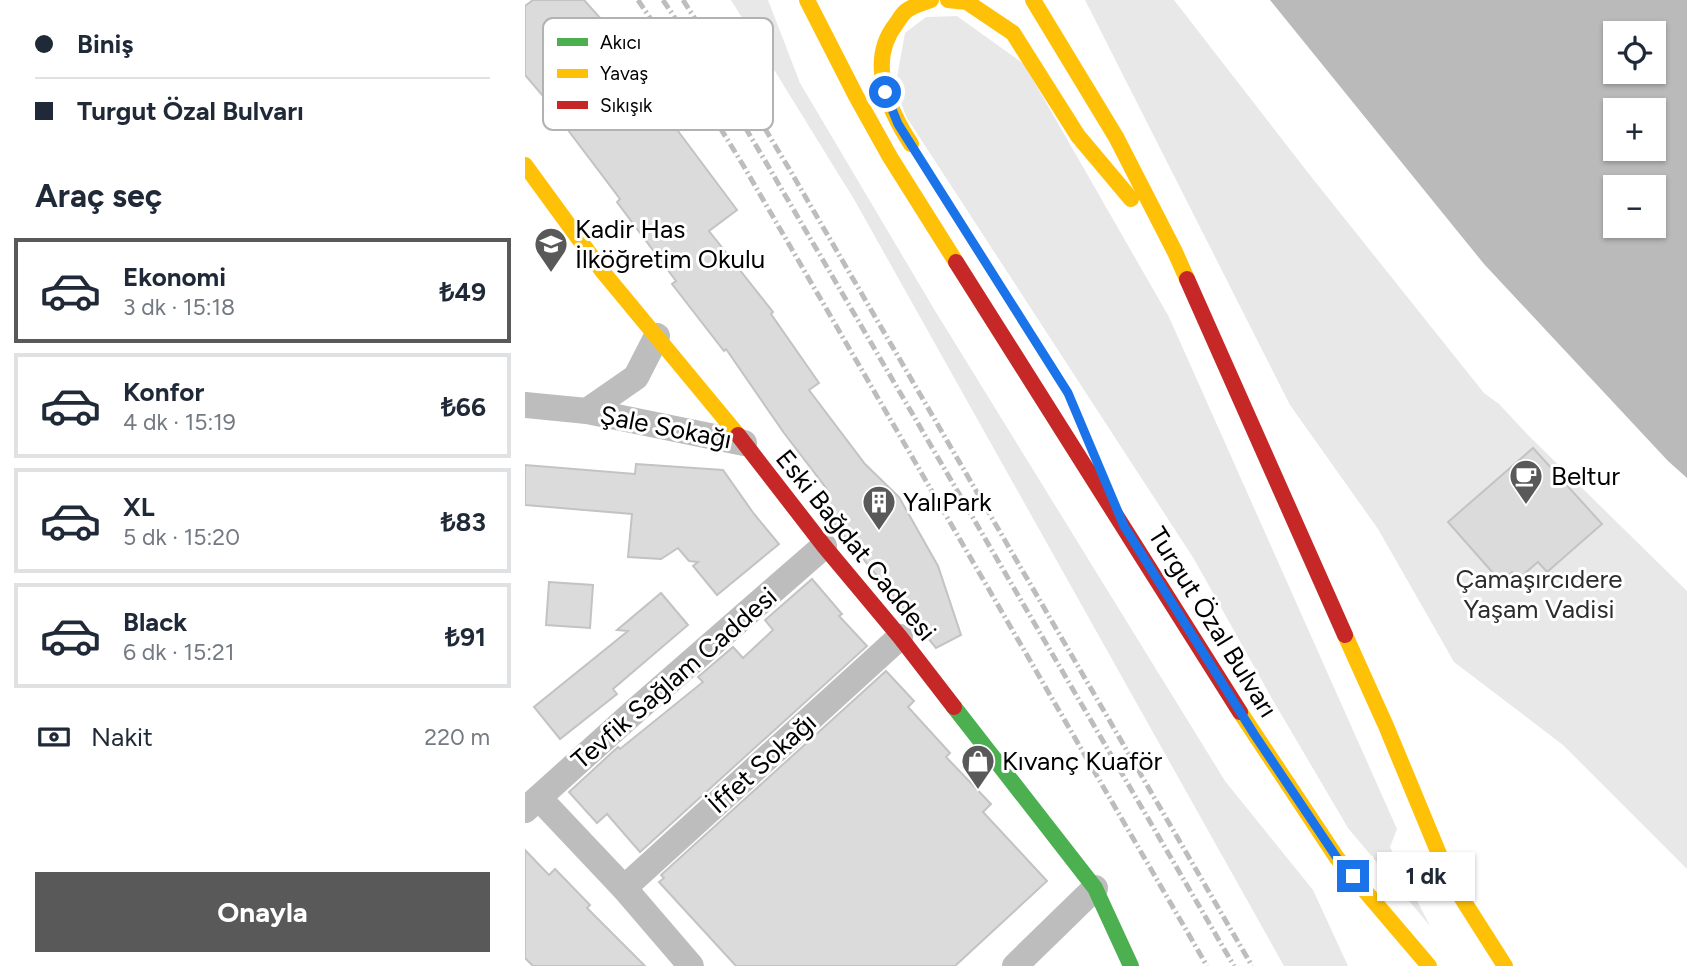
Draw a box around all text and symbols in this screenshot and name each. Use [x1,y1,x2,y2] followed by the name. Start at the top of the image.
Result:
[543,18,773,130] legend
[1603,21,1666,238] map controls
[1603,21,1666,84] button: locate
[77,28,134,60] text: Biniş
[600,31,641,54] text: Akıcı
[600,62,648,85] text: Yavaş
[869,76,901,108] route start
[600,94,653,117] text: Sıkışık
[77,95,304,127] text: Turgut Özal Bulvarı
[1603,98,1666,161] button: +
[1603,175,1666,238] button: −
[35,177,162,215] text: Araç seç
[575,213,765,275] place label: Kadir Has İlköğretim Okulu
[532,225,570,274] school or university icon: Kadir Has İlköğretim Okulu
[39,259,102,322] icon: car
[123,261,226,293] text: Ekonomi
[440,276,486,308] text: ₺49
[123,293,235,321] text: 3 dk · 15:18
[39,374,102,437] icon: car
[123,376,204,408] text: Konfor
[441,391,486,423] text: ₺66
[597,399,735,455] street label: Şale Sokağı
[123,408,236,436] text: 4 dk · 15:19
[769,443,943,647] street label: Eski Bağdat Caddesi
[1507,457,1545,506] cafe icon: Beltur
[1551,460,1620,492] place label: Beltur
[860,483,898,532] building icon: YalıPark
[903,486,992,518] place label: YalıPark
[39,489,102,552] icon: car
[123,491,155,523] text: XL
[441,506,486,538] text: ₺83
[1142,521,1284,723] street label: Turgut Özal Bulvarı
[123,523,240,551] text: 5 dk · 15:20
[1456,563,1622,625] park label: Çamaşırcıdere Yaşam Vadisi
[565,580,783,776] street label: Tevfik Sağlam Caddesi
[39,604,102,667] icon: car
[123,606,187,638] text: Black
[445,621,486,653] text: ₺91
[123,638,234,666] text: 6 dk · 15:21
[701,706,823,820] street label: İffet Sokağı
[35,718,73,756] icon: cash
[91,721,153,753] text: Nakit
[424,723,490,751] text: 220 m
[959,742,997,791] shop icon: Kıvanç Kuaför
[1002,745,1163,777] place label: Kıvanç Kuaför
[1377,852,1475,900] callout: 1 dk
[1337,860,1369,892] route end
[1405,862,1447,890] text: 1 dk
[35,872,490,952] button: Onayla

